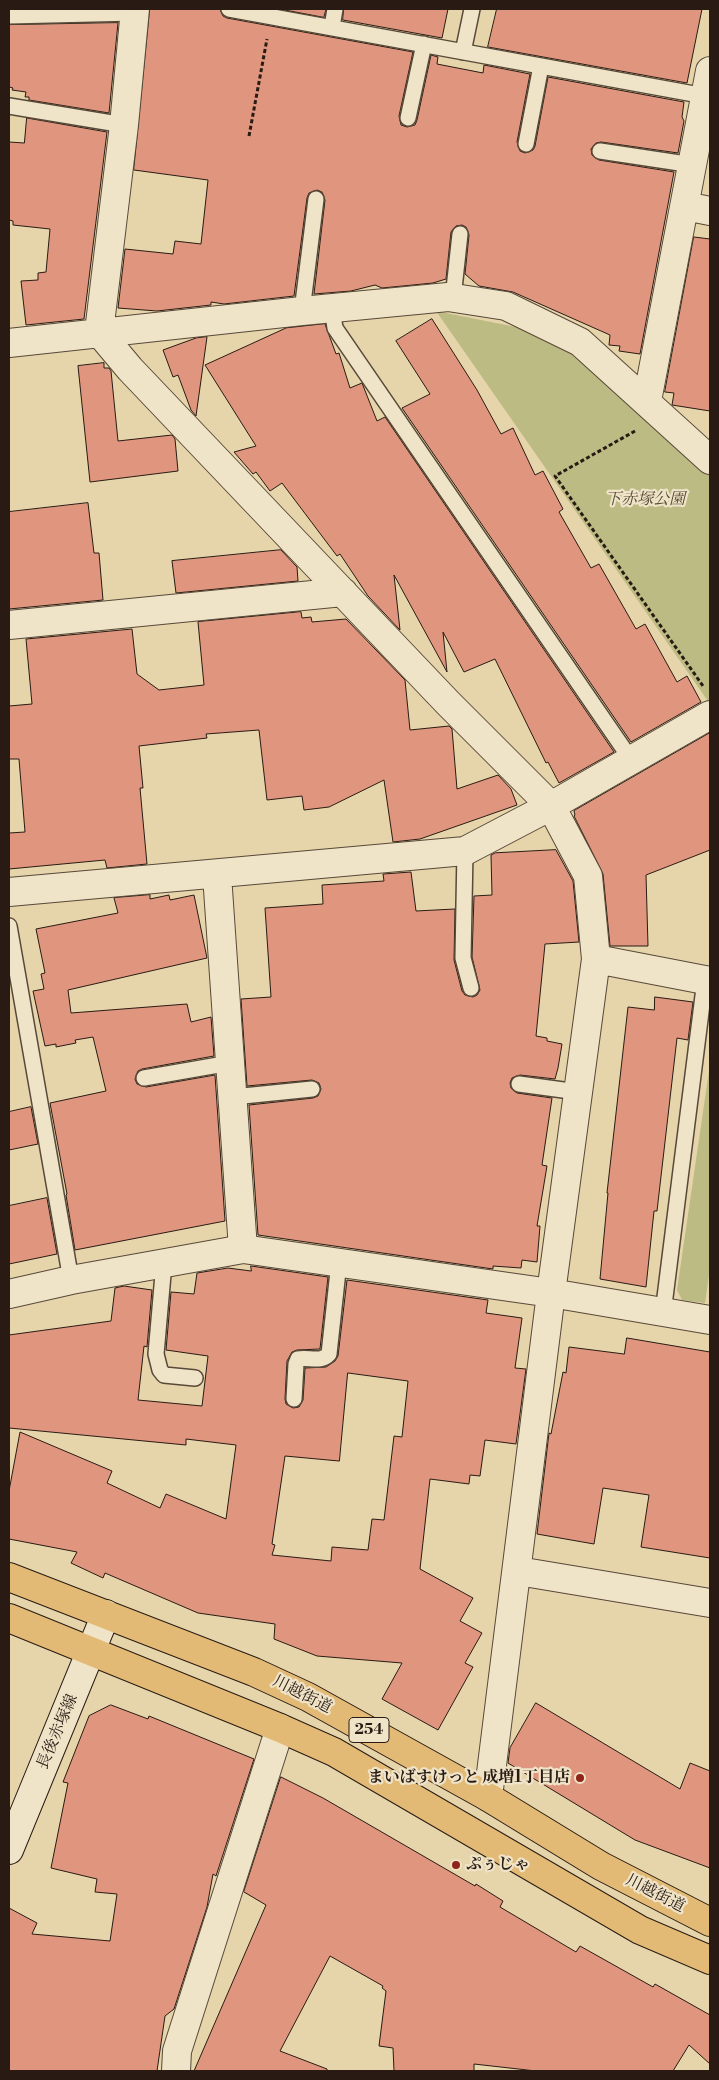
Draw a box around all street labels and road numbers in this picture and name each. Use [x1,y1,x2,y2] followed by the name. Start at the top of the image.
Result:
[269,1672,335,1718] street label: 川越街道
[34,1691,82,1773] street label: 長後赤塚線
[349,1718,389,1742] road number: 254
[622,1871,688,1917] street label: 川越街道

